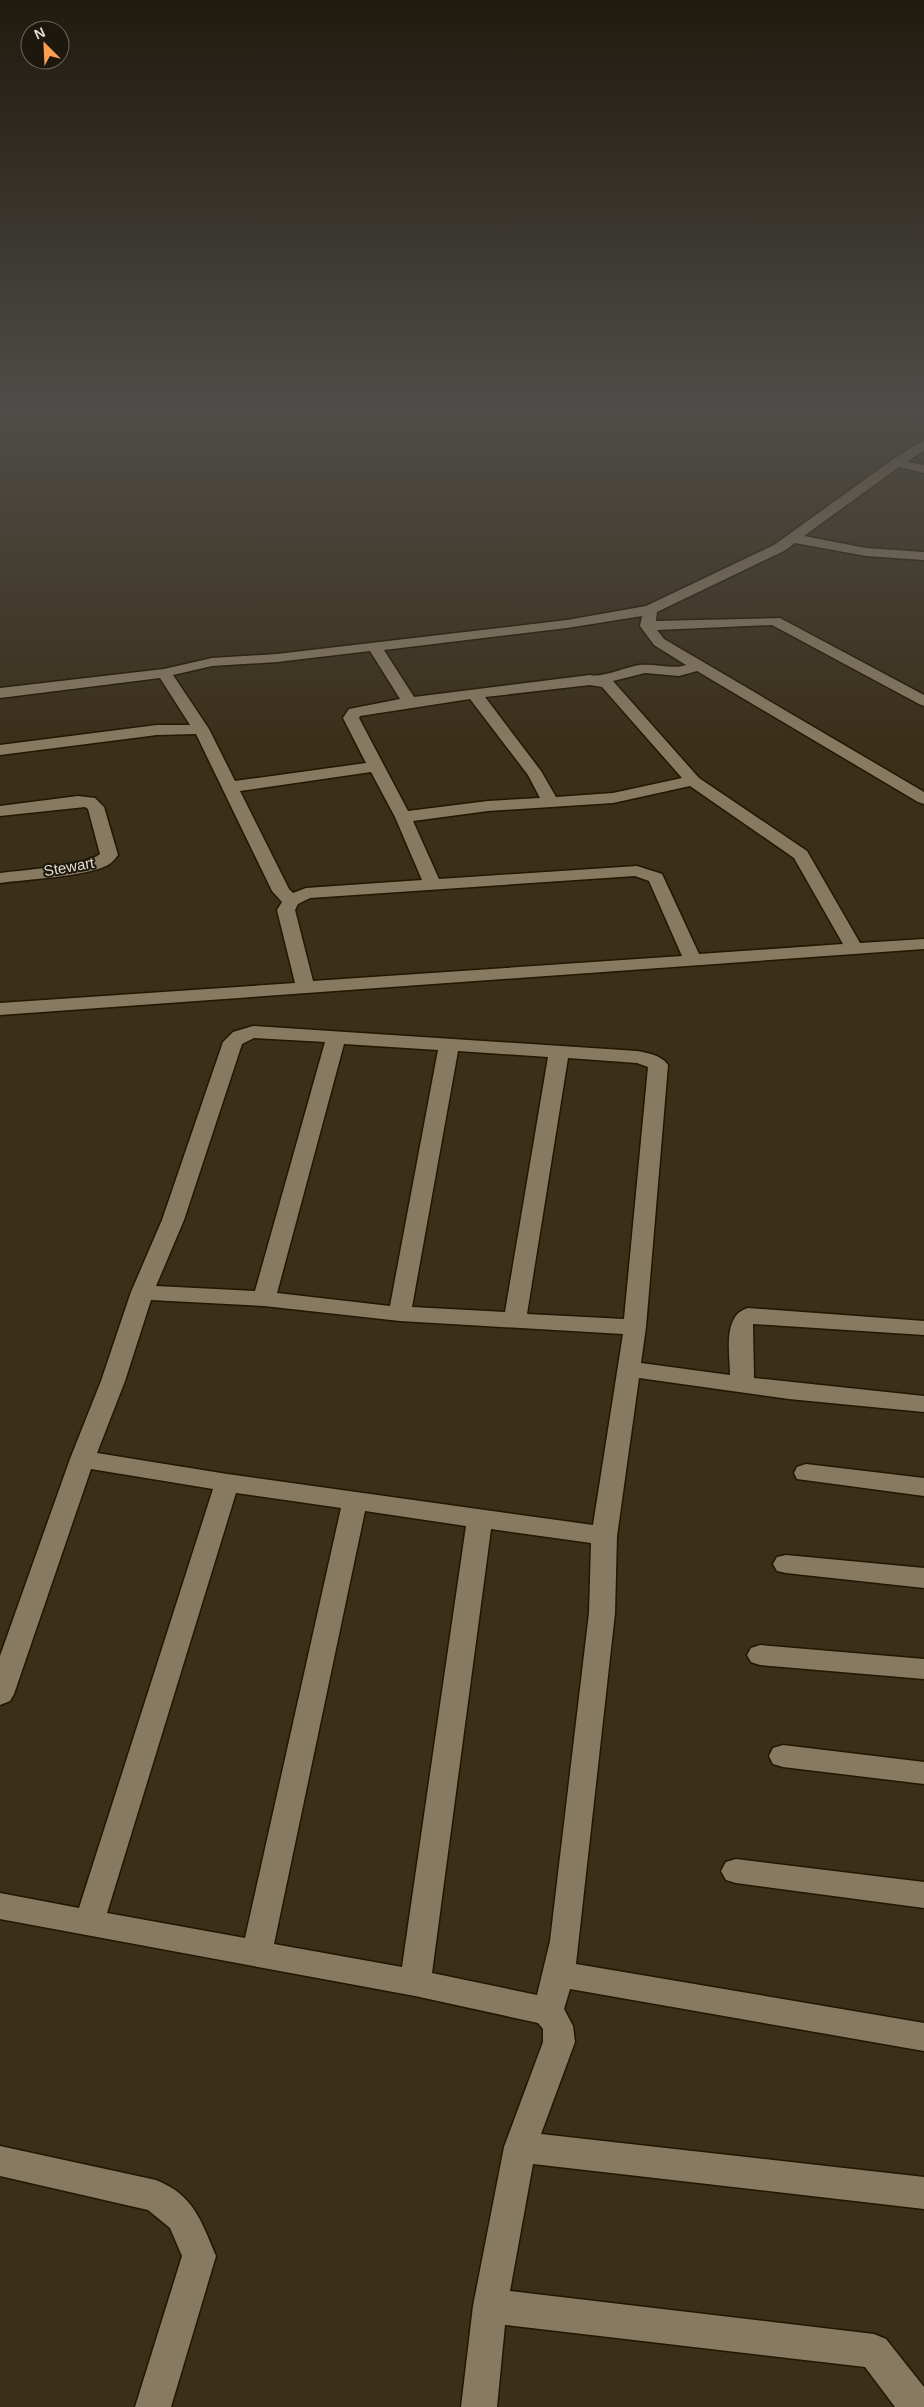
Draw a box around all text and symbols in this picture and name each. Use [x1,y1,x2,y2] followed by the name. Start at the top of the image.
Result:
[20,20,70,70] north arrow
[32,24,48,42] text: N
[42,854,96,879] street label: Stewart

